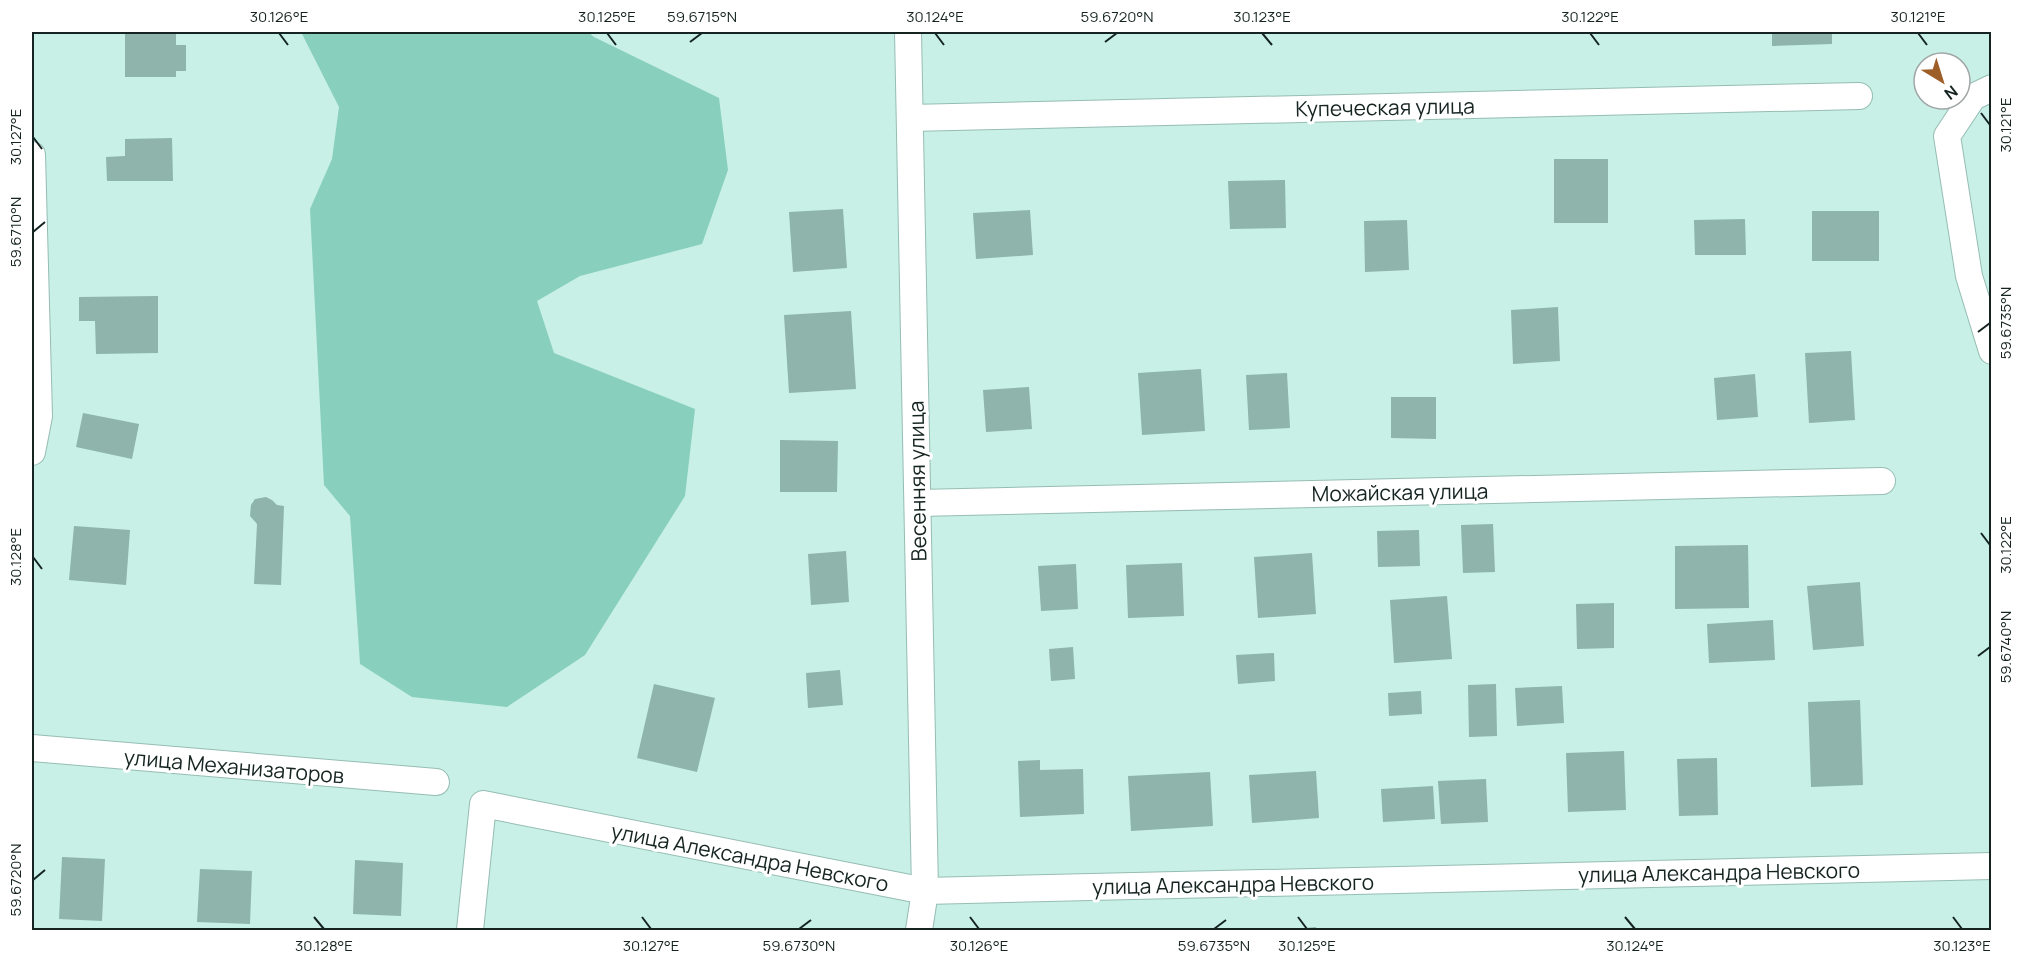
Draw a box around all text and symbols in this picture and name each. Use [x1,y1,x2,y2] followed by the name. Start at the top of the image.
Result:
[250,6,308,27] text: 30.126°E
[578,6,636,27] text: 30.125°E
[667,6,737,27] text: 59.6715°N
[906,6,964,27] text: 30.124°E
[1080,6,1154,27] text: 59.6720°N
[1233,6,1291,27] text: 30.123°E
[1561,6,1619,27] text: 30.122°E
[1891,6,1946,27] text: 30.121°E
[1912,51,1972,111] north arrow
[1940,81,1963,105] text: N
[1295,91,1475,123] street label: Купеческая улица
[1995,98,2016,153] text: 30.121°E
[5,109,26,165] text: 30.127°E
[5,197,26,267] text: 59.6710°N
[1995,287,2016,359] text: 59.6735°N
[902,400,932,562] street label: Весенняя улица
[1311,476,1489,508] street label: Можайская улица
[1995,516,2016,574] text: 30.122°E
[5,528,26,586] text: 30.128°E
[1995,611,2016,683] text: 59.6740°N
[123,742,345,790] street label: улица Механизаторов
[609,816,891,898] street label: улица Александра Невского
[5,843,26,917] text: 59.6720°N
[1578,856,1860,888] street label: улица Александра Невского
[1092,868,1374,900] street label: улица Александра Невского
[295,935,353,956] text: 30.128°E
[623,935,679,956] text: 30.127°E
[763,935,835,956] text: 59.6730°N
[950,935,1008,956] text: 30.126°E
[1178,935,1250,956] text: 59.6735°N
[1278,935,1336,956] text: 30.125°E
[1606,935,1664,956] text: 30.124°E
[1933,935,1991,956] text: 30.123°E

